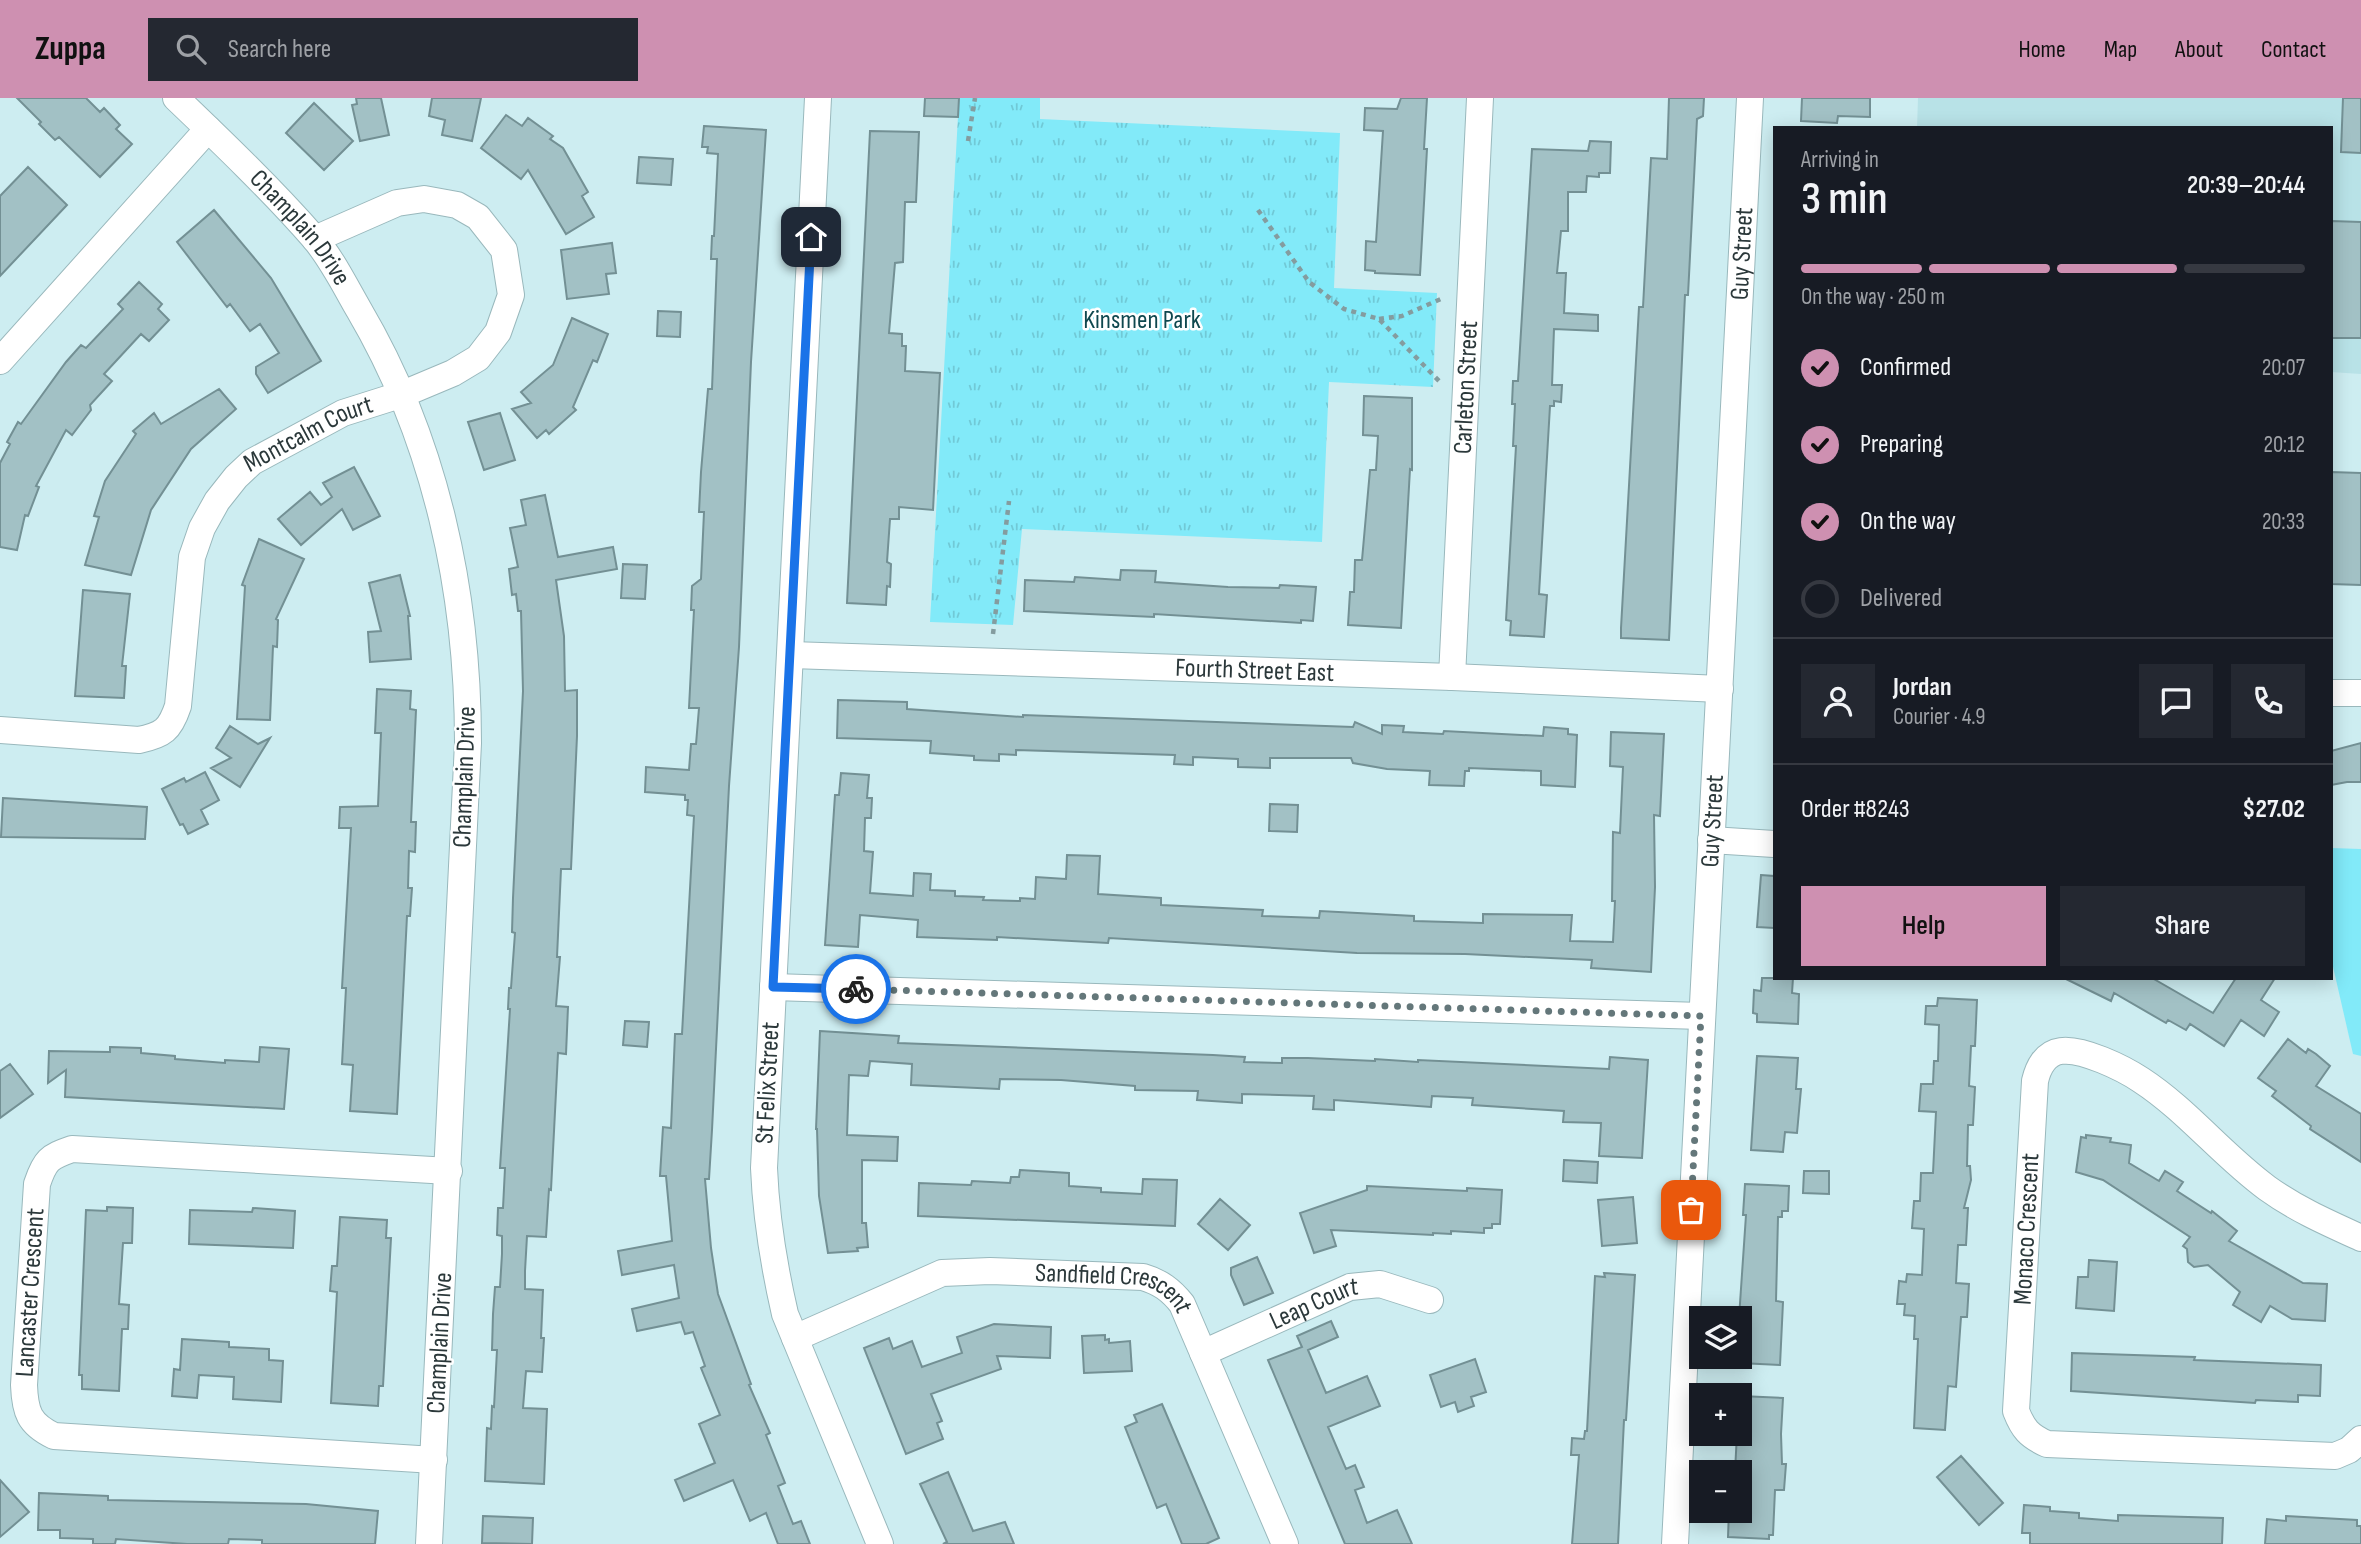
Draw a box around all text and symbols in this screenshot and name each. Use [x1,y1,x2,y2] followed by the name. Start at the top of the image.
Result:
[148,18,638,81] search box
[35,29,106,69] text: Zuppa
[172,30,210,68] icon: search
[228,34,331,65] text: Search here
[2018,35,2066,64] text: Home
[2104,35,2137,64] text: Map
[2175,35,2223,64] text: About
[2261,35,2326,64] text: Contact
[1801,146,1879,174] text: Arriving in
[243,163,357,291] street label: Champlain Drive
[2187,170,2305,201] text: 20:39–20:44
[1801,172,1888,227] text: 3 min
[1724,206,1760,301] street label: Guy Street
[781,207,841,267] pin
[792,218,830,256] icon: home
[1801,283,1945,311] text: On the way · 250 m
[1083,305,1201,336] park label: Kinsmen Park
[1447,320,1485,455] street label: Carleton Street
[1801,349,1839,387] icon: check
[1860,352,1951,383] text: Confirmed
[2262,354,2305,382] text: 20:07
[238,389,377,479] street label: Montcalm Court
[1801,426,1839,464] icon: check
[1860,429,1943,460] text: Preparing
[2263,431,2305,459] text: 20:12
[1801,503,1839,541] icon: check
[1860,506,1956,537] text: On the way
[2262,508,2305,536] text: 20:33
[1860,583,1942,614] text: Delivered
[1175,652,1335,689] street label: Fourth Street East
[1801,664,1875,738] button: person
[2139,664,2213,738] button: chat
[2231,664,2305,738] button: phone
[1893,672,1951,703] text: Jordan
[1893,703,1985,731] text: Courier · 4.9
[447,706,483,848] street label: Champlain Drive
[1695,774,1730,868] street label: Guy Street
[1801,794,1910,825] text: Order #8243
[2242,794,2305,825] text: $27.02
[1801,886,2046,966] button: Help
[2060,886,2305,966] button: Share
[821,954,891,1024] courier
[837,970,875,1008] icon: bike
[749,1021,787,1145] street label: St Felix Street
[2008,1152,2046,1306] street label: Monaco Crescent
[1661,1180,1721,1240] pin
[1672,1191,1710,1229] icon: bag
[9,1207,51,1378] street label: Lancaster Crescent
[1035,1257,1199,1317] street label: Sandfield Crescent
[1265,1271,1360,1337] street label: Leap Court
[421,1272,459,1414] street label: Champlain Drive
[1689,1306,1752,1523] map controls
[1689,1306,1752,1369] button: layers
[1689,1383,1752,1446] button: +
[1689,1460,1752,1523] button: −

